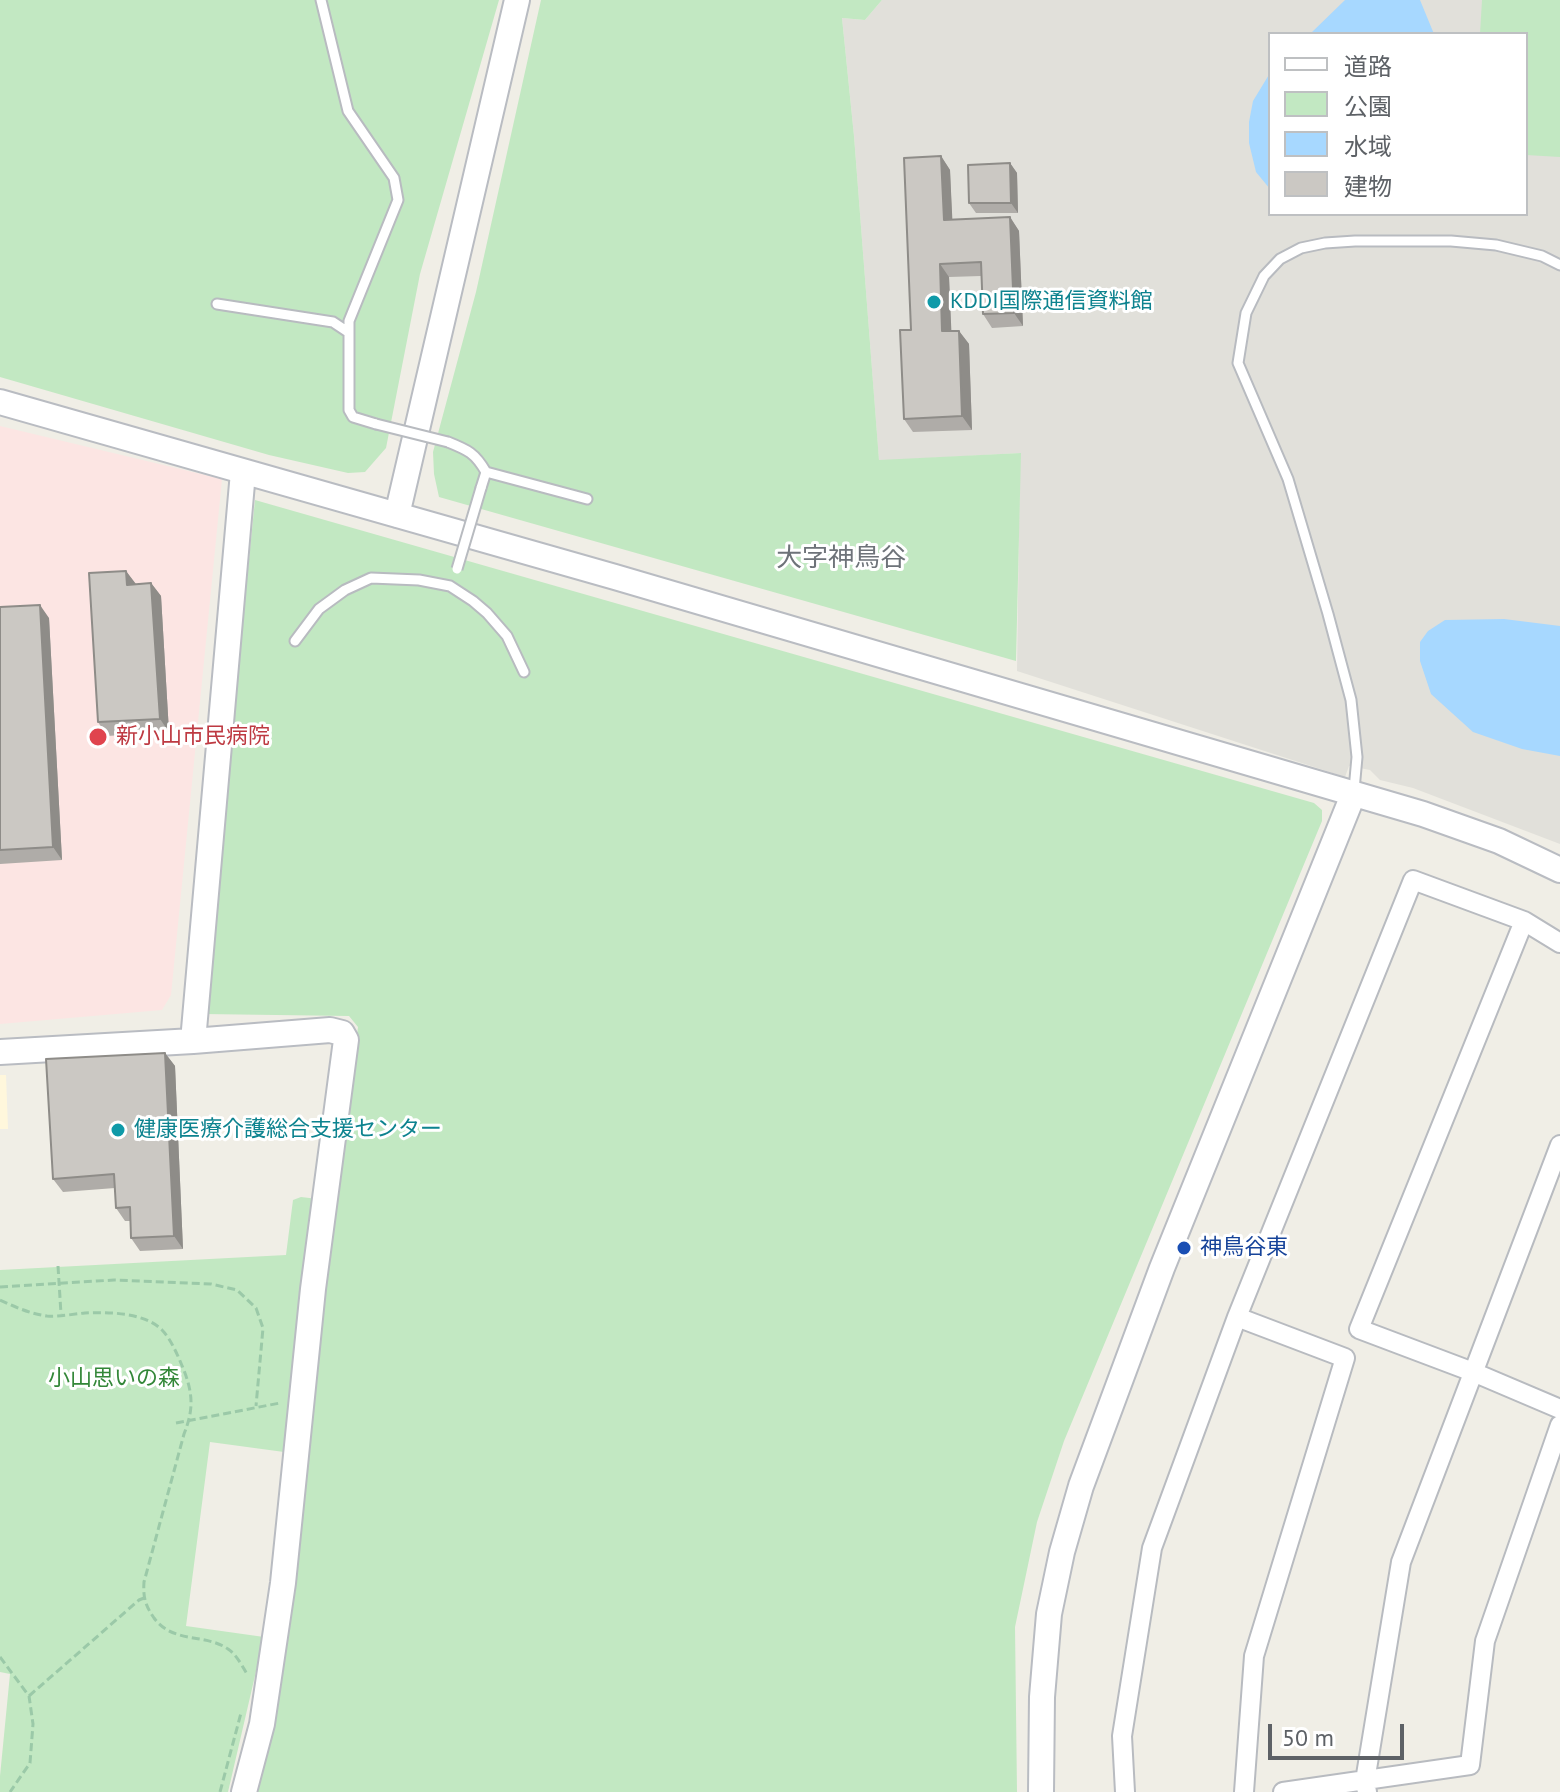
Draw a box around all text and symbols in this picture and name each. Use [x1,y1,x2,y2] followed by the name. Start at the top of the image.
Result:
[1268,32,1528,216] legend
[1344,51,1392,82] text: 道路
[1344,91,1392,122] text: 公園
[1344,131,1392,162] text: 水域
[1344,171,1392,202] text: 建物
[950,289,1153,315] place label: KDDI国際通信資料館
[925,293,943,311] marker: KDDI国際通信資料館
[776,543,906,575] district label: 大字神鳥谷
[116,724,270,750] place label: 新小山市民病院
[87,726,109,748] marker: 新小山市民病院
[134,1117,442,1143] place label: 健康医療介護総合支援センター
[109,1121,127,1139] marker: 健康医療介護総合支援センター
[1200,1235,1288,1261] place label: 神鳥谷東
[1175,1239,1193,1257] marker: 神鳥谷東
[48,1366,180,1392] park label: 小山思いの森
[1272,1708,1408,1758] scale bar
[1282,1722,1334,1753] text: 50 m

